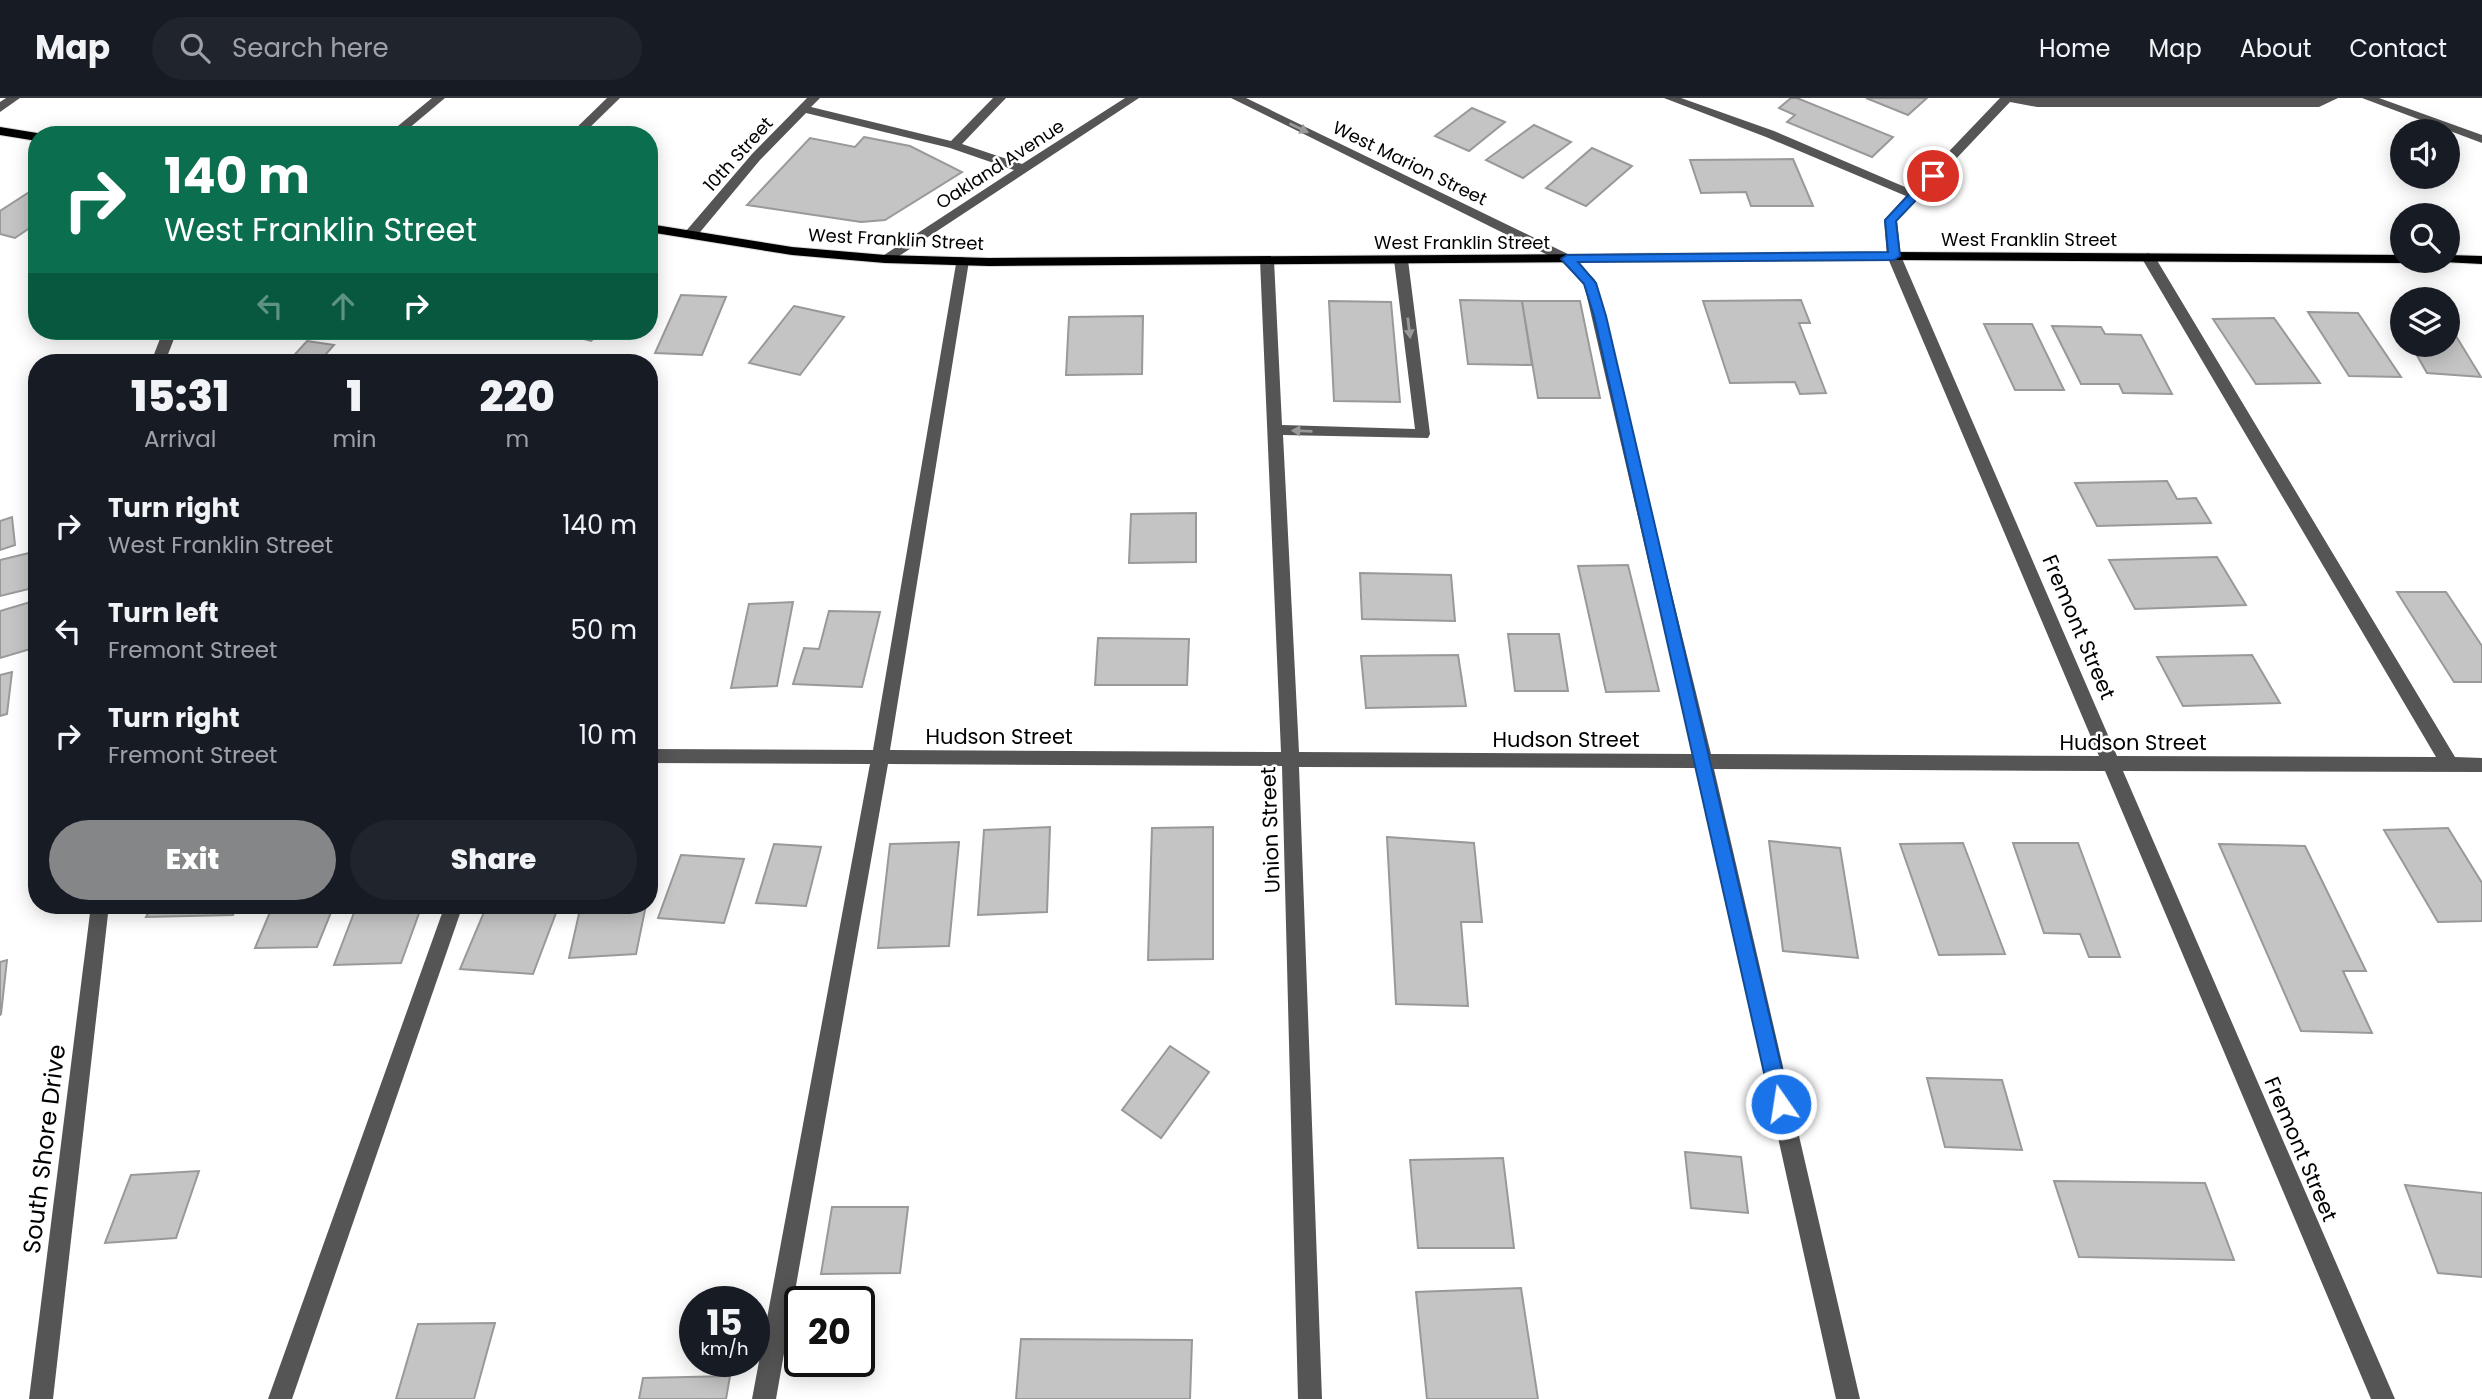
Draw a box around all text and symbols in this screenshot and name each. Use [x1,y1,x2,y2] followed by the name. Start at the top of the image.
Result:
[152,17,642,80] search box
[35,24,110,71] text: Map
[176,29,214,67] icon: search
[232,30,389,66] text: Search here
[2039,32,2111,65] text: Home
[2149,32,2202,65] text: Map
[2240,32,2311,65] text: About
[2349,32,2447,65] text: Contact
[698,111,778,197] street label: 10th Street
[931,113,1069,215] street label: Oakland Avenue
[1329,115,1491,211] street label: West Marion Street
[2390,119,2460,357] map controls
[2390,119,2460,189] button: sound
[1289,122,1309,133] one-way arrow
[164,142,310,210] text: 140 m
[1903,146,1963,206] pin
[49,154,140,245] icon: right
[1914,157,1952,195] icon: arrive
[2390,203,2460,273] button: search
[164,207,477,252] text: West Franklin Street
[807,222,985,256] street label: West Franklin Street
[1941,227,2117,252] street label: West Franklin Street
[1374,230,1550,255] street label: West Franklin Street
[251,287,289,325] icon: left
[324,287,362,325] icon: ahead
[397,287,435,325] icon: right
[2390,287,2460,357] button: layers
[1404,317,1415,339] one-way arrow
[131,367,229,426] text: 15:31
[346,367,363,426] text: 1
[480,367,555,426] text: 220
[144,423,216,455] text: Arrival
[332,423,377,455] text: min
[505,423,529,455] text: m
[1291,426,1313,437] one-way arrow
[108,490,240,526] text: Turn right
[49,507,87,545] icon: right
[562,507,637,543] text: 140 m
[108,529,333,561] text: West Franklin Street
[2035,550,2123,704] street label: Fremont Street
[108,595,219,631] text: Turn left
[49,612,87,650] icon: left
[571,612,637,648] text: 50 m
[108,634,277,666] text: Fremont Street
[108,700,240,736] text: Turn right
[49,717,87,755] icon: right
[579,717,637,753] text: 10 m
[925,722,1073,751] street label: Hudson Street
[1492,725,1640,754] street label: Hudson Street
[2059,728,2207,757] street label: Hudson Street
[108,739,277,771] text: Fremont Street
[1253,766,1287,894] street label: Union Street
[49,820,336,900] button: Exit
[350,820,637,900] button: Share
[15,1043,73,1255] street label: South Shore Drive
[1744,1067,1818,1141] position arrow
[2257,1072,2345,1226] street label: Fremont Street
[784,1286,875,1377] speed limit sign: 20
[707,1298,742,1347] text: 15
[701,1336,748,1361] text: km/h

